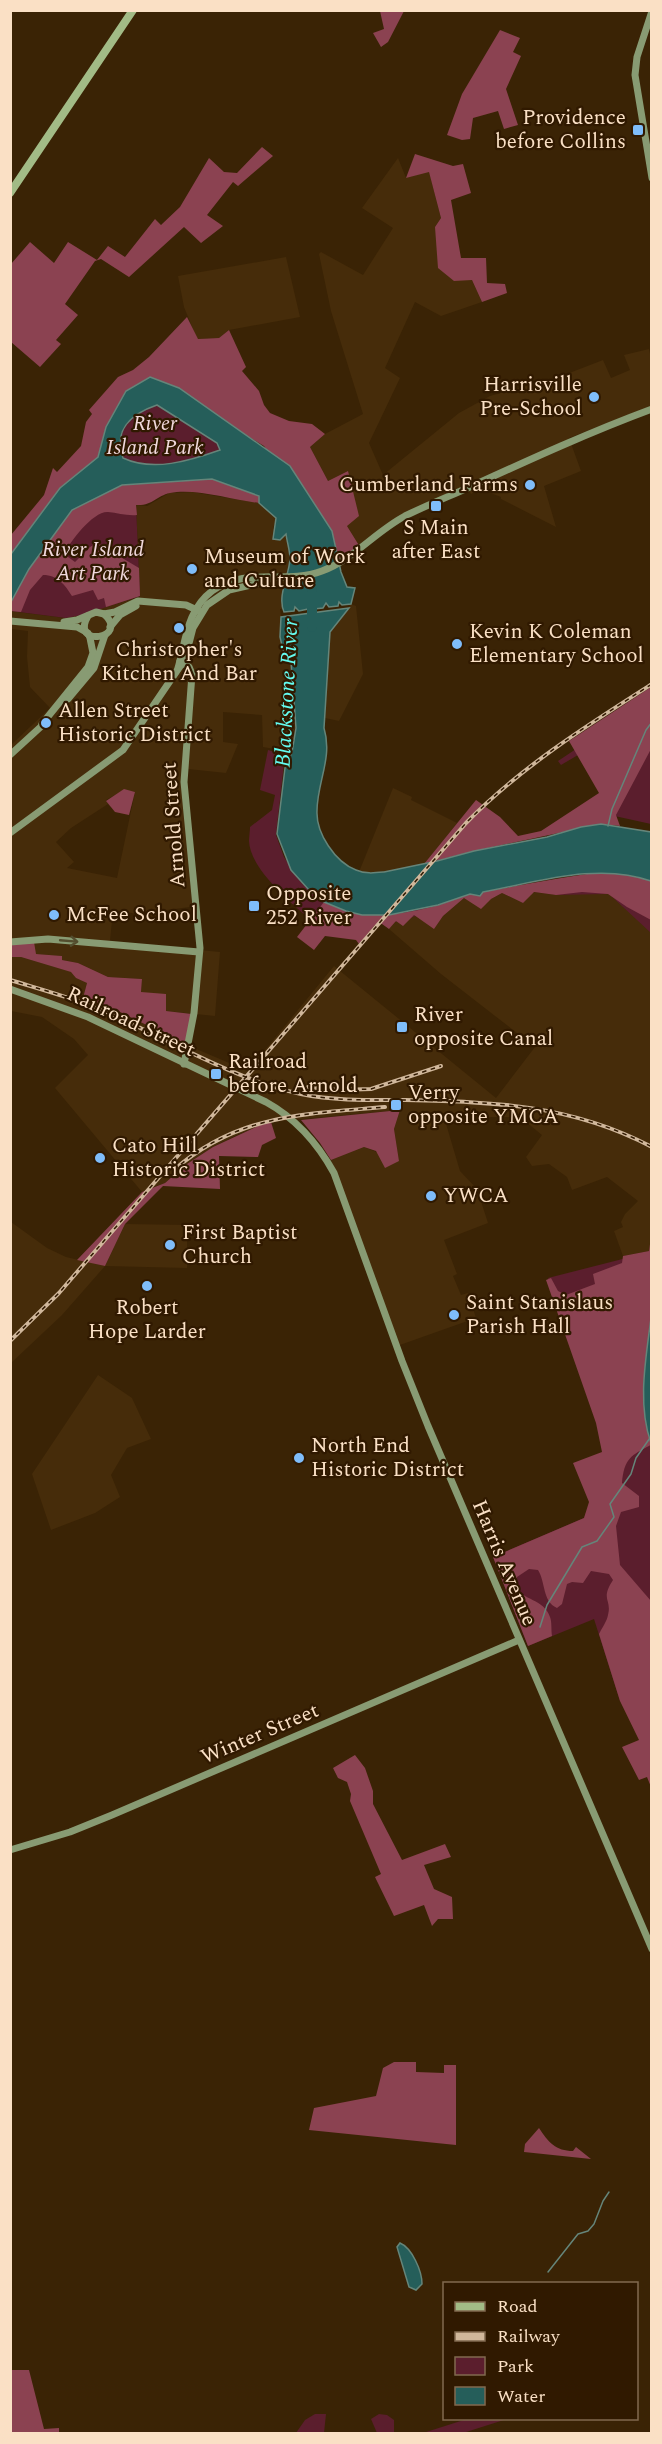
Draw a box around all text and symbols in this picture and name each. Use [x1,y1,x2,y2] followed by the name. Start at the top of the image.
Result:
[495,102,626,158] place label: Providence before Collins
[631,123,645,137] marker: Providence before Collins
[479,369,582,425] place label: Harrisville Pre-School
[587,390,601,404] marker: Harrisville Pre-School
[106,408,204,464] park label: River Island Park
[339,469,518,501] place label: Cumberland Farms
[523,478,537,492] marker: Cumberland Farms
[429,499,443,513] marker: S Main after East
[392,512,480,568] place label: S Main after East
[42,534,144,590] park label: River Island Art Park
[204,541,366,597] place label: Museum of Work and Culture
[185,562,199,576] marker: Museum of Work and Culture
[469,616,644,672] place label: Kevin K Coleman Elementary School
[267,617,307,768] water label: Blackstone River
[172,621,186,635] marker: Christopher's Kitchen And Bar
[101,634,257,690] place label: Christopher's Kitchen And Bar
[450,637,464,651] marker: Kevin K Coleman Elementary School
[58,695,211,751] place label: Allen Street Historic District
[39,716,53,730] marker: Allen Street Historic District
[154,761,194,889] street label: Arnold Street
[266,878,352,934] place label: Opposite 252 River
[66,899,197,931] place label: McFee School
[247,899,261,913] marker: Opposite 252 River
[47,908,61,922] marker: McFee School
[58,936,78,947] one-way arrow
[61,978,201,1066] street label: Railroad Street
[414,999,553,1055] place label: River opposite Canal
[395,1020,409,1034] marker: River opposite Canal
[228,1046,358,1102] place label: Railroad before Arnold
[209,1067,223,1081] marker: Railroad before Arnold
[408,1077,559,1133] place label: Verry opposite YMCA
[389,1098,403,1112] marker: Verry opposite YMCA
[112,1130,265,1186] place label: Cato Hill Historic District
[93,1151,107,1165] marker: Cato Hill Historic District
[443,1180,509,1212] place label: YWCA
[424,1189,438,1203] marker: YWCA
[182,1217,297,1273] place label: First Baptist Church
[163,1238,177,1252] marker: First Baptist Church
[140,1279,154,1293] marker: Robert Hope Larder
[466,1287,613,1343] place label: Saint Stanislaus Parish Hall
[88,1292,206,1348] place label: Robert Hope Larder
[447,1308,461,1322] marker: Saint Stanislaus Parish Hall
[311,1430,464,1486] place label: North End Historic District
[292,1451,306,1465] marker: North End Historic District
[463,1495,545,1631] street label: Harris Avenue
[196,1695,324,1773] street label: Winter Street
[443,2282,638,2420] legend
[497,2293,538,2320] text: Road
[497,2323,561,2350] text: Railway
[497,2353,534,2380] text: Park
[497,2383,545,2410] text: Water

